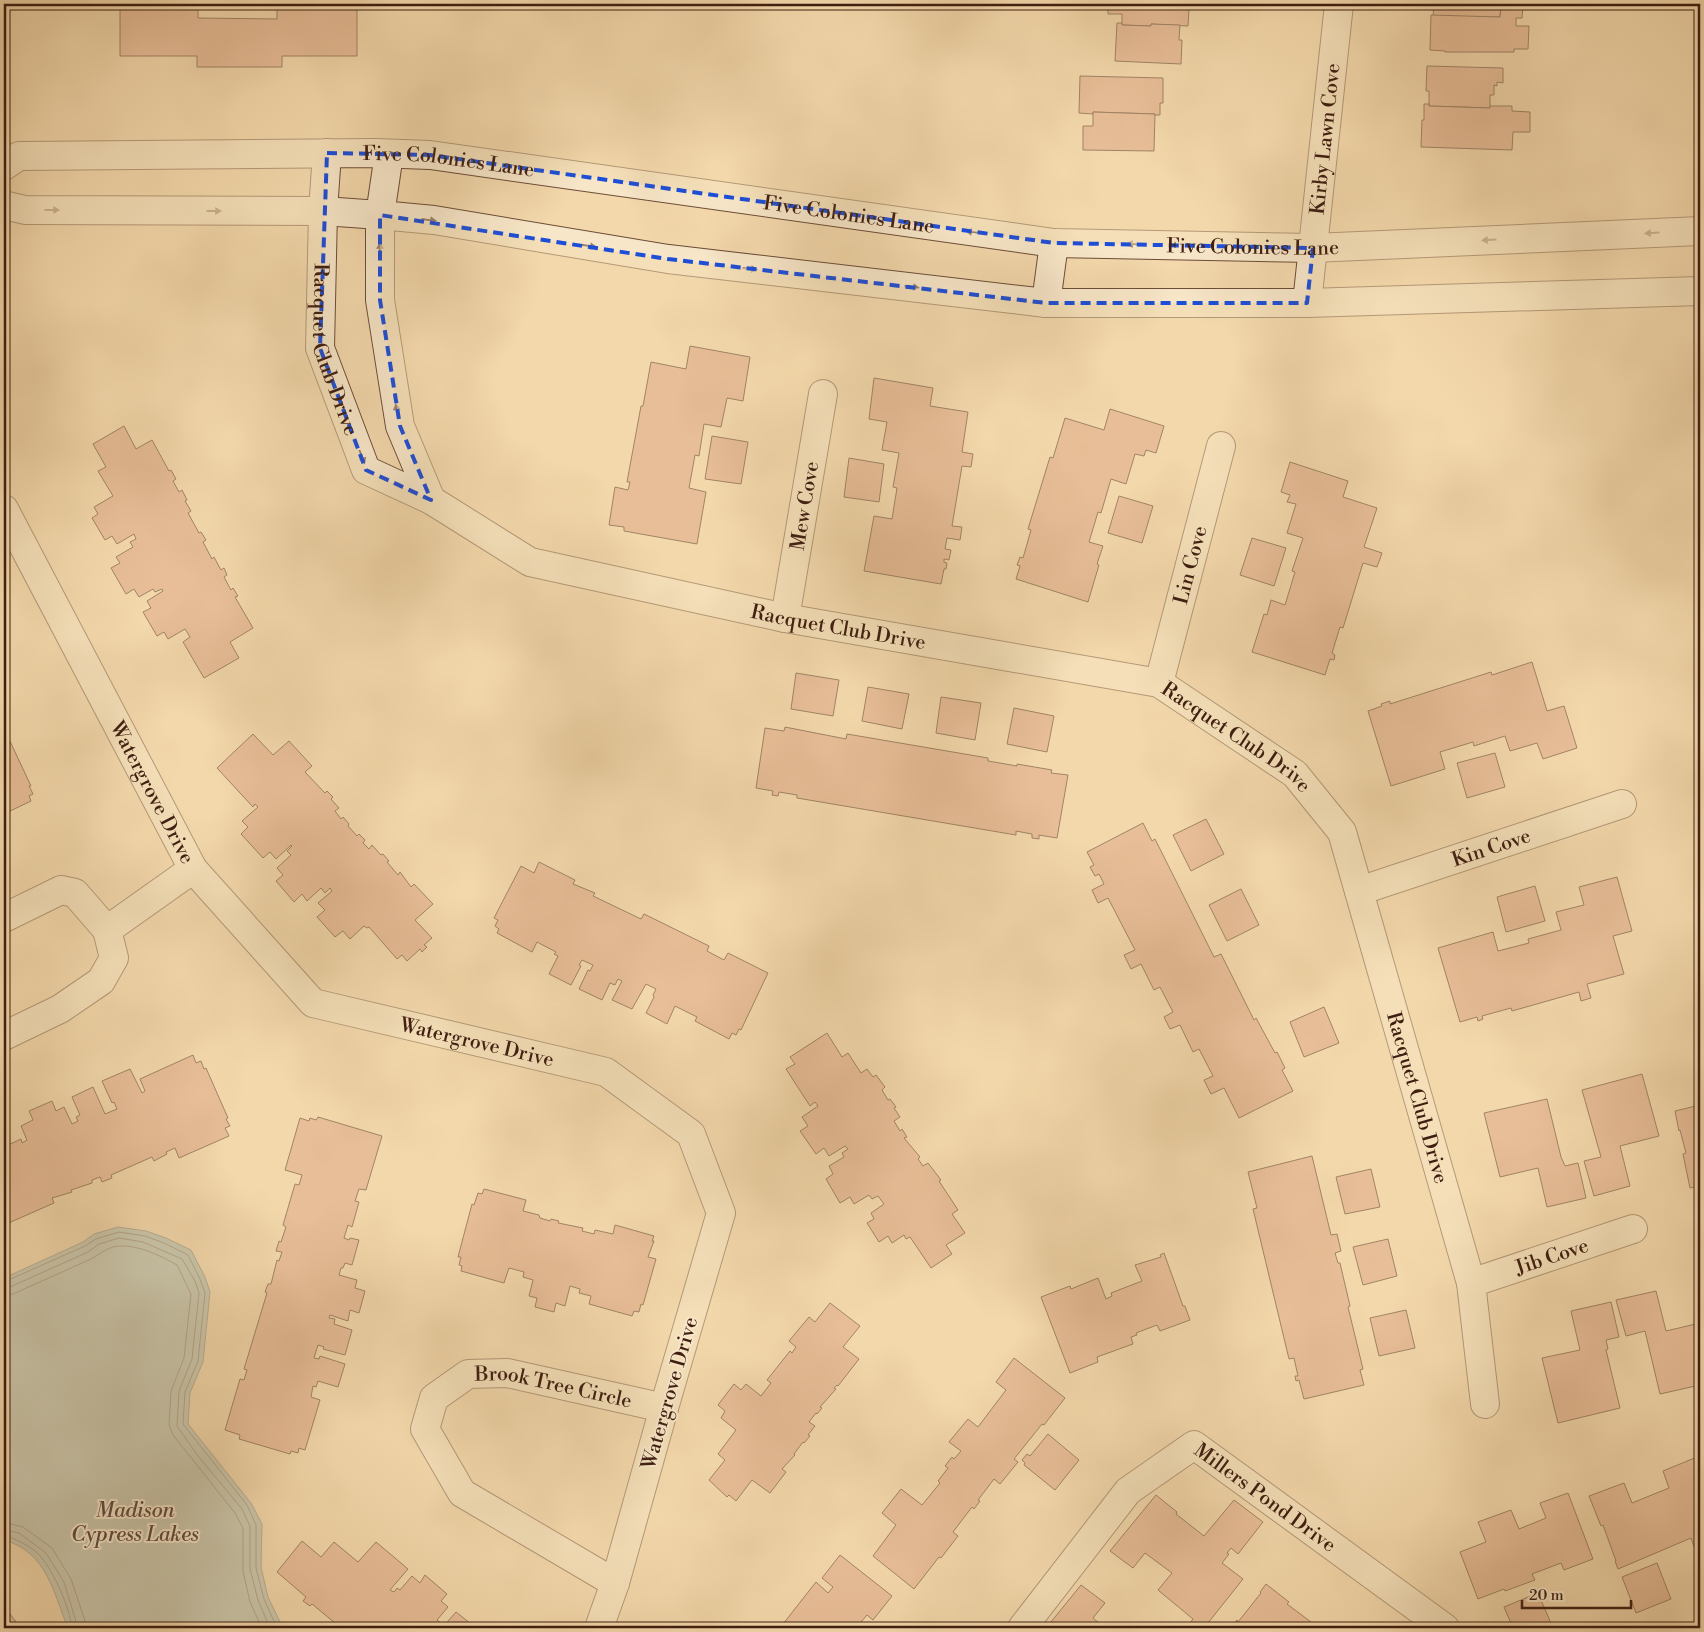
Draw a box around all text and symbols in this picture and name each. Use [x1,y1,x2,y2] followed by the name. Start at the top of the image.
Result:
[1306,62,1347,216] street label: Kirby Lawn Cove
[363,142,536,184] street label: Five Colonies Lane
[761,191,936,240] street label: Five Colonies Lane
[44,206,60,214] one-way arrow
[207,207,223,215] one-way arrow
[421,216,437,224] one-way arrow
[964,228,980,236] one-way arrow
[1643,230,1659,238] one-way arrow
[1166,234,1340,262] street label: Five Colonies Lane
[1481,237,1497,245] one-way arrow
[1126,240,1142,248] one-way arrow
[376,242,384,258] one-way arrow
[582,242,598,250] one-way arrow
[305,263,363,439] street label: Racquet Club Drive
[743,265,759,273] one-way arrow
[904,283,920,291] one-way arrow
[393,403,401,419] one-way arrow
[358,449,366,464] one-way arrow
[786,459,825,552] street label: Mew Cove
[1169,523,1214,607] street label: Lin Cove
[748,600,927,656] street label: Racquet Club Drive
[1156,677,1316,798] street label: Racquet Club Drive
[103,717,199,869] street label: Watergrove Drive
[1449,824,1534,873] street label: Kin Cove
[1380,1009,1453,1187] street label: Racquet Club Drive
[396,1013,556,1073] street label: Watergrove Drive
[1511,1234,1592,1282] street label: Jib Cove
[636,1314,704,1473] street label: Watergrove Drive
[473,1362,634,1414] street label: Brook Tree Circle
[1189,1438,1340,1558] street label: Millers Pond Drive
[71,1498,199,1548] water label: Madison Cypress Lakes
[1522,1577,1630,1609] scale bar
[1529,1586,1564,1605] text: 20 m

